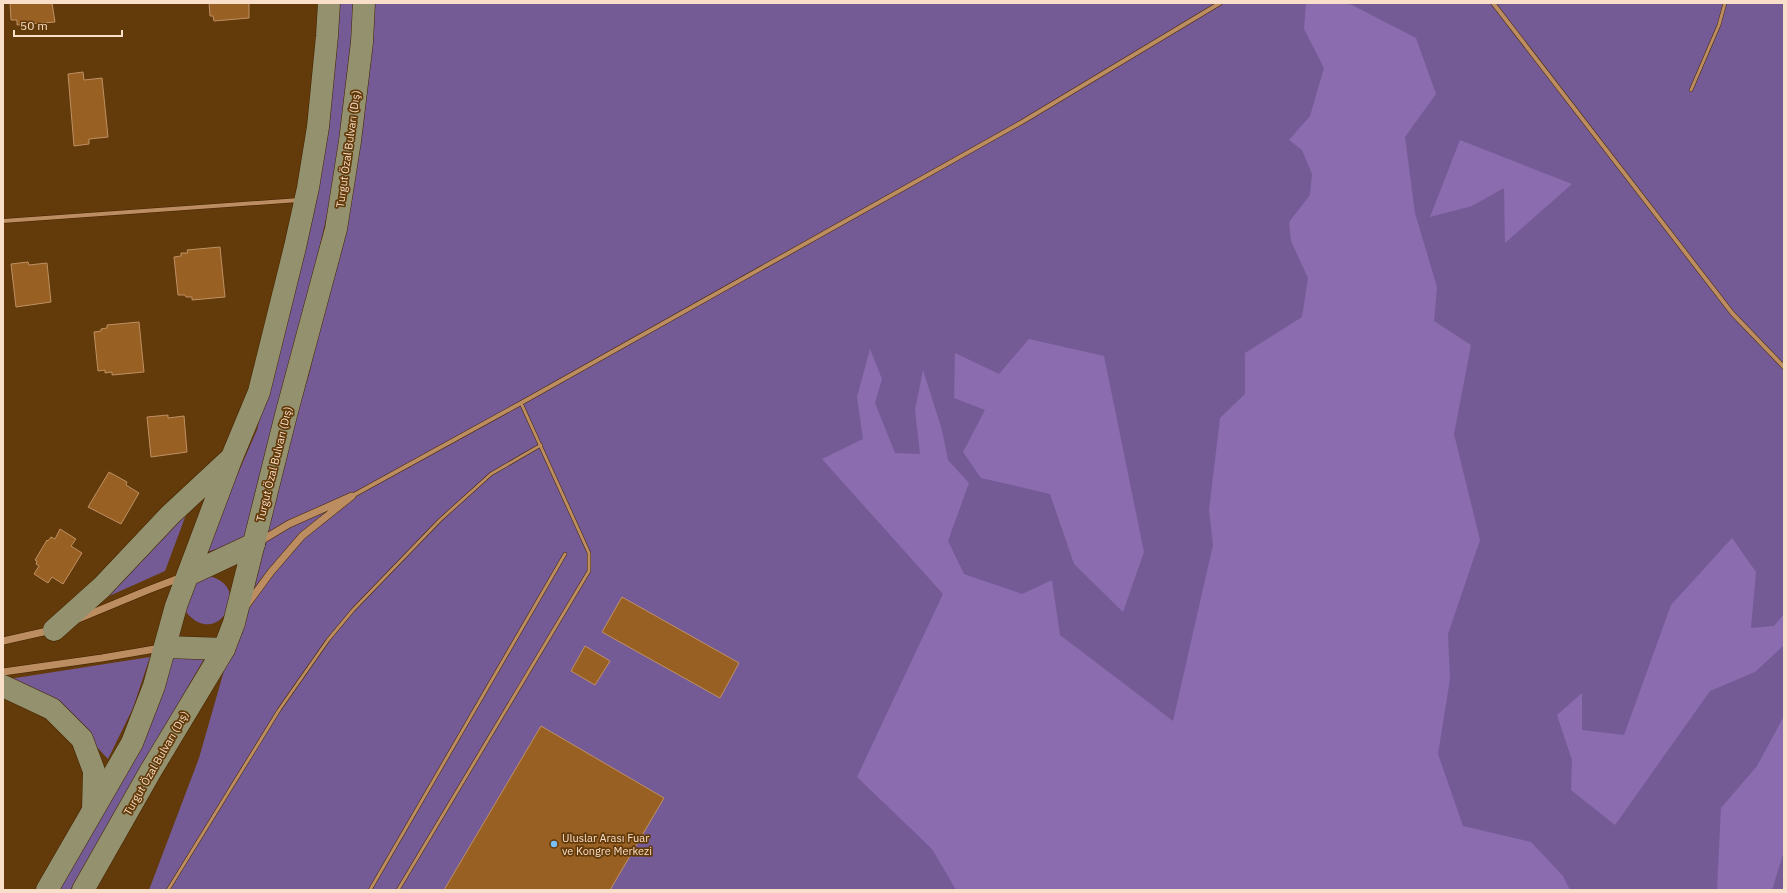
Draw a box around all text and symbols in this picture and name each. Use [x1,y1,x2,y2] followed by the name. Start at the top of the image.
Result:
[14,12,122,38] scale bar
[20,18,48,33] text: 50 m
[333,89,363,209] street label: Turgut Özal Bulvarı (Dış)
[253,405,295,523] street label: Turgut Özal Bulvarı (Dış)
[120,708,192,818] street label: Turgut Özal Bulvarı (Dış)
[562,831,652,858] place label: Uluslar Arası Fuar ve Kongre Merkezi
[549,839,559,849] marker: Uluslar Arası Fuar ve Kongre Merkezi

